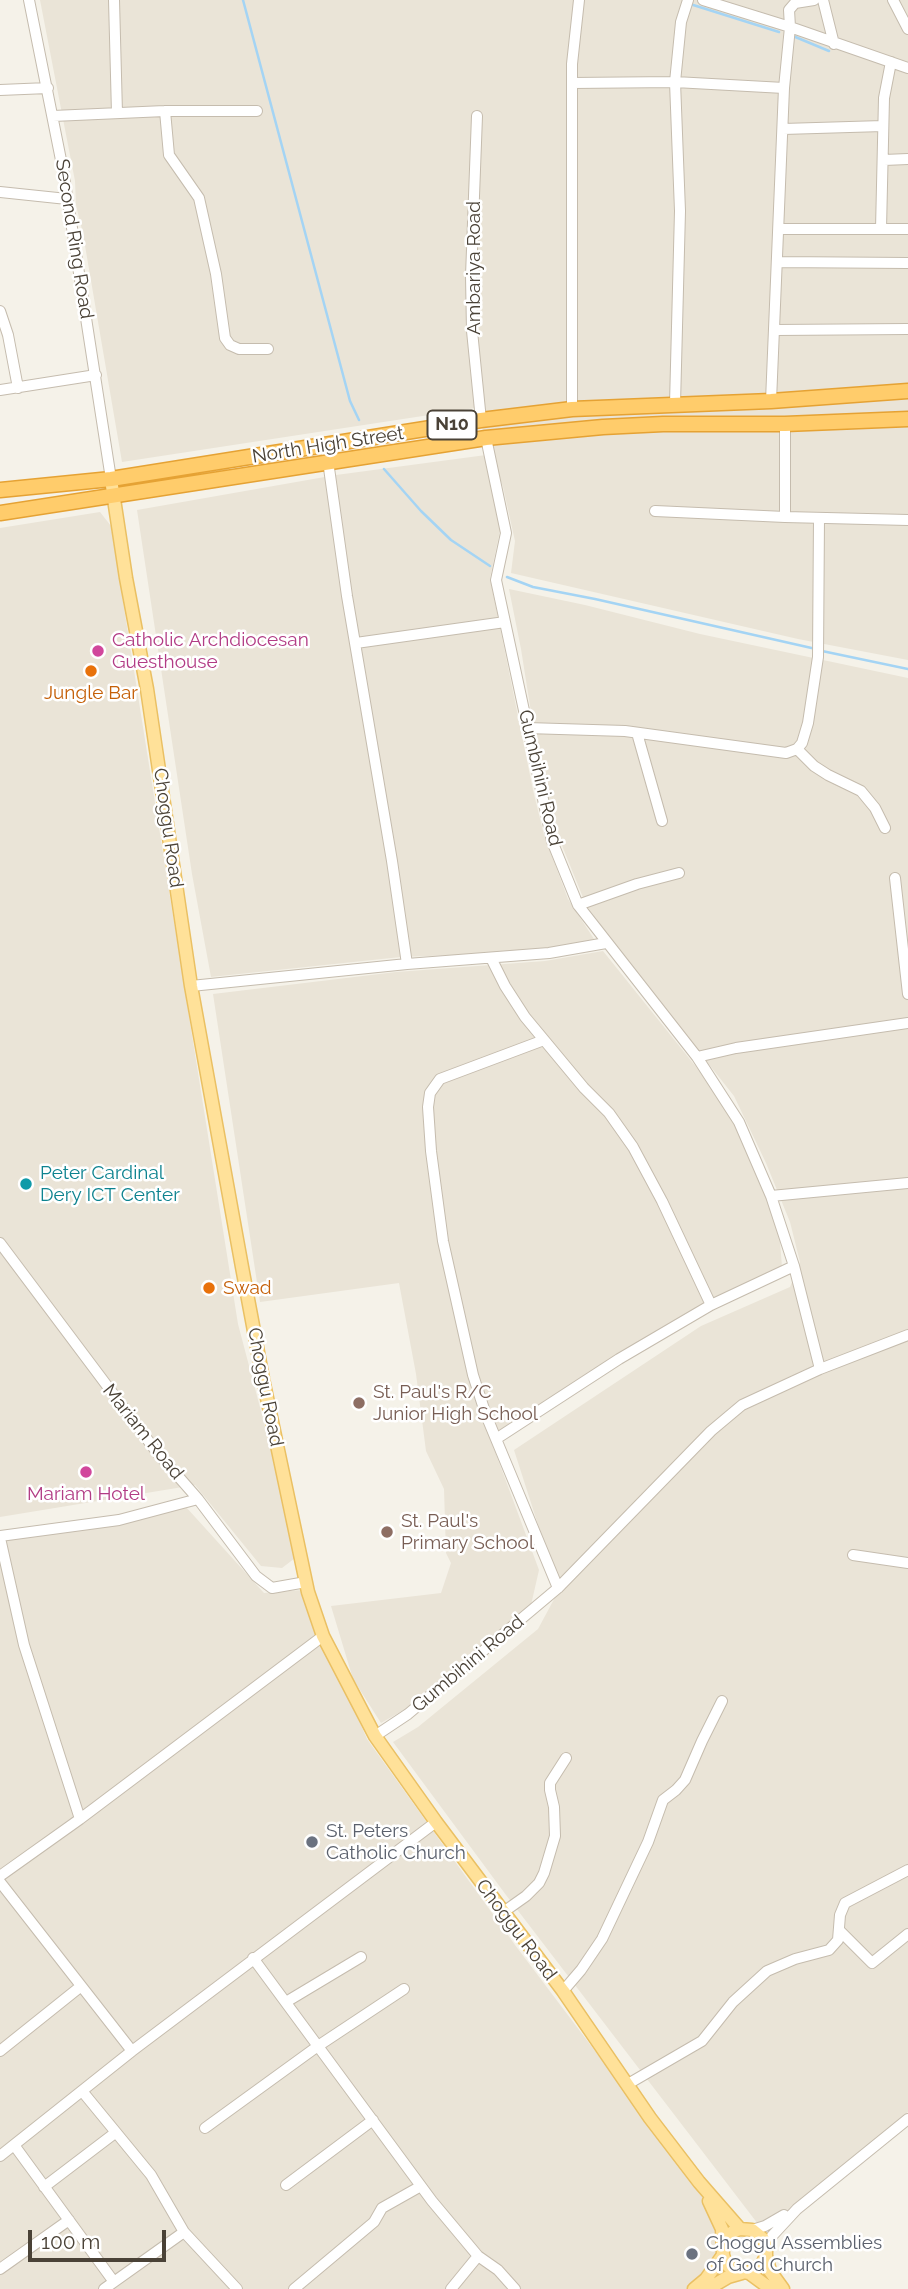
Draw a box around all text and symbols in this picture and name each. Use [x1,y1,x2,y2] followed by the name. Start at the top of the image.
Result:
[50,157,98,321] street label: Second Ring Road
[463,201,485,335] street label: Ambariya Road
[428,410,476,440] road number: N10
[251,422,405,468] street label: North High Street
[112,629,309,673] place label: Catholic Archdiocesan Guesthouse
[90,643,106,659] marker: Catholic Archdiocesan Guesthouse
[83,663,99,679] marker: Jungle Bar
[44,682,138,704] place label: Jungle Bar
[513,708,567,848] street label: Gumbihini Road
[148,767,188,889] street label: Choggu Road
[40,1162,180,1206] place label: Peter Cardinal Dery ICT Center
[18,1176,34,1192] marker: Peter Cardinal Dery ICT Center
[223,1277,272,1299] place label: Swad
[201,1280,217,1296] marker: Swad
[242,1326,288,1448] street label: Choggu Road
[98,1380,188,1484] street label: Mariam Road
[373,1381,538,1425] place label: St. Paul's R/C Junior High School
[351,1395,367,1411] marker: St. Paul's R/C Junior High School
[78,1464,94,1480] marker: Mariam Hotel
[27,1483,145,1505] place label: Mariam Hotel
[401,1510,534,1554] place label: St. Paul's Primary School
[379,1524,395,1540] marker: St. Paul's Primary School
[407,1611,529,1717] street label: Gumbihini Road
[326,1820,466,1864] place label: St. Peters Catholic Church
[304,1834,320,1850] marker: St. Peters Catholic Church
[471,1875,561,1985] street label: Choggu Road
[32,2216,170,2260] scale bar
[41,2229,100,2254] text: 100 m
[706,2232,882,2276] place label: Choggu Assemblies of God Church
[684,2246,700,2262] marker: Choggu Assemblies of God Church

